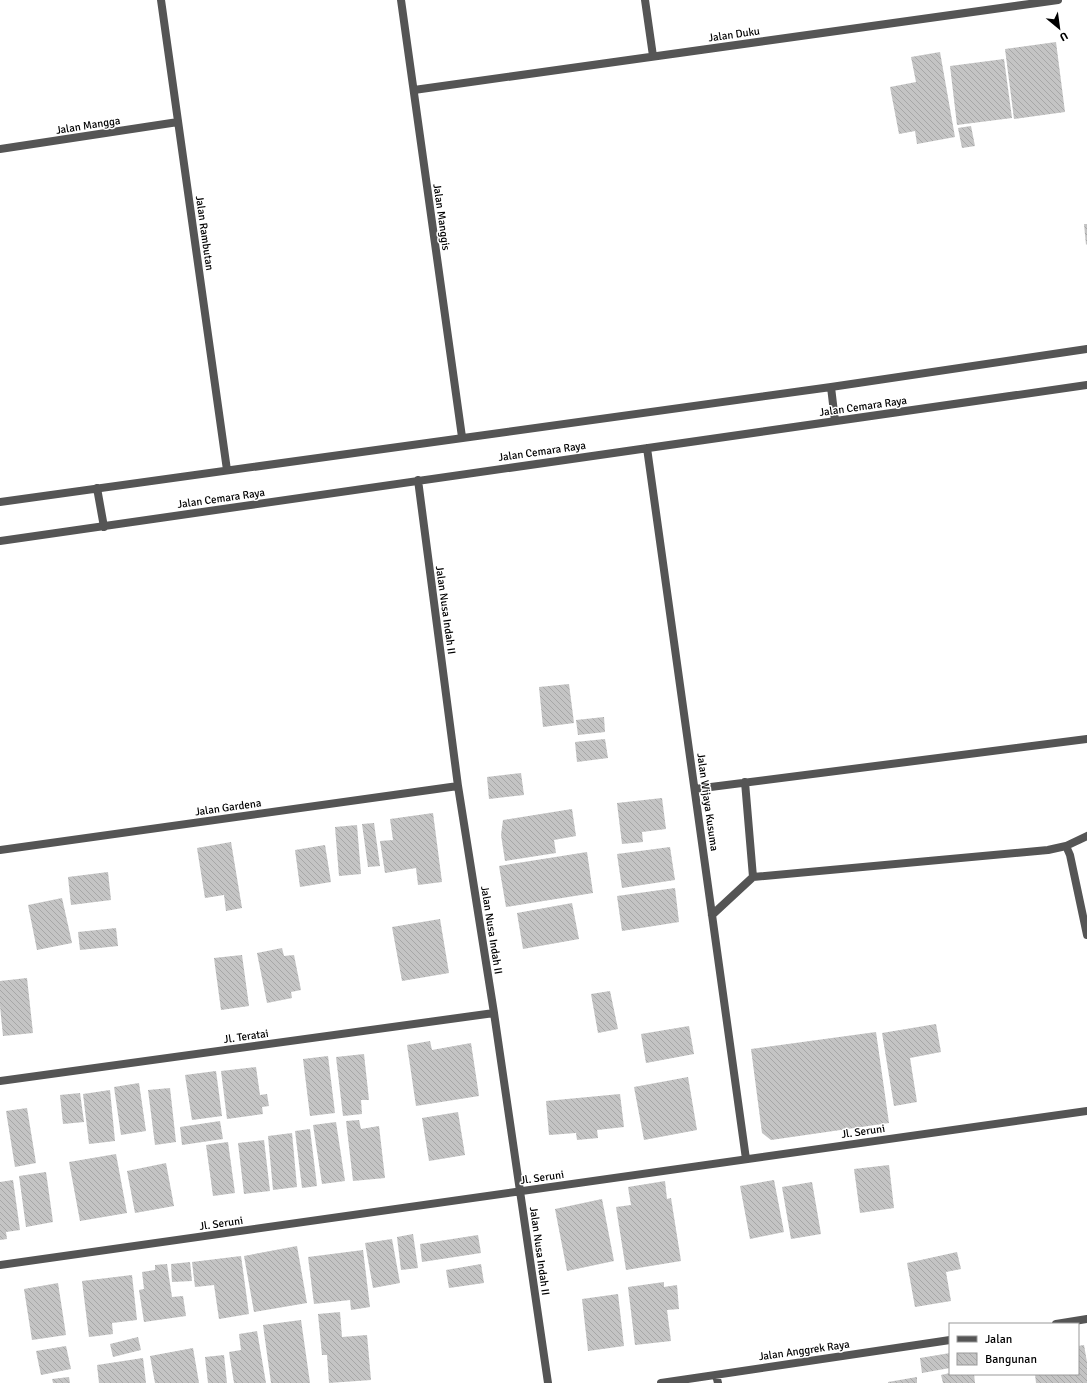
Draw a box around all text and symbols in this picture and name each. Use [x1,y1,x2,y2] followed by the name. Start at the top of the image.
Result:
[1039,8,1079,48] north arrow
[707,24,761,45] street label: Jalan Duku
[1057,29,1070,44] text: U
[55,114,122,137] street label: Jalan Mangga
[430,183,453,251] street label: Jalan Manggis
[193,195,216,271] street label: Jalan Rambutan
[818,394,908,419] street label: Jalan Cemara Raya
[497,439,587,464] street label: Jalan Cemara Raya
[176,486,266,511] street label: Jalan Cemara Raya
[433,565,458,655] street label: Jalan Nusa Indah II
[694,752,721,852] street label: Jalan Wijaya Kusuma
[194,796,263,819] street label: Jalan Gardena
[478,885,505,975] street label: Jalan Nusa Indah II
[223,1027,269,1046] street label: Jl. Teratai
[840,1122,886,1141] street label: Jl. Seruni
[519,1168,565,1187] street label: Jl. Seruni
[527,1206,552,1296] street label: Jalan Nusa Indah II
[198,1214,244,1233] street label: Jl. Seruni
[949,1323,1079,1375] legend
[985,1332,1012,1347] text: Jalan
[758,1338,851,1363] street label: Jalan Anggrek Raya
[985,1352,1037,1367] text: Bangunan

